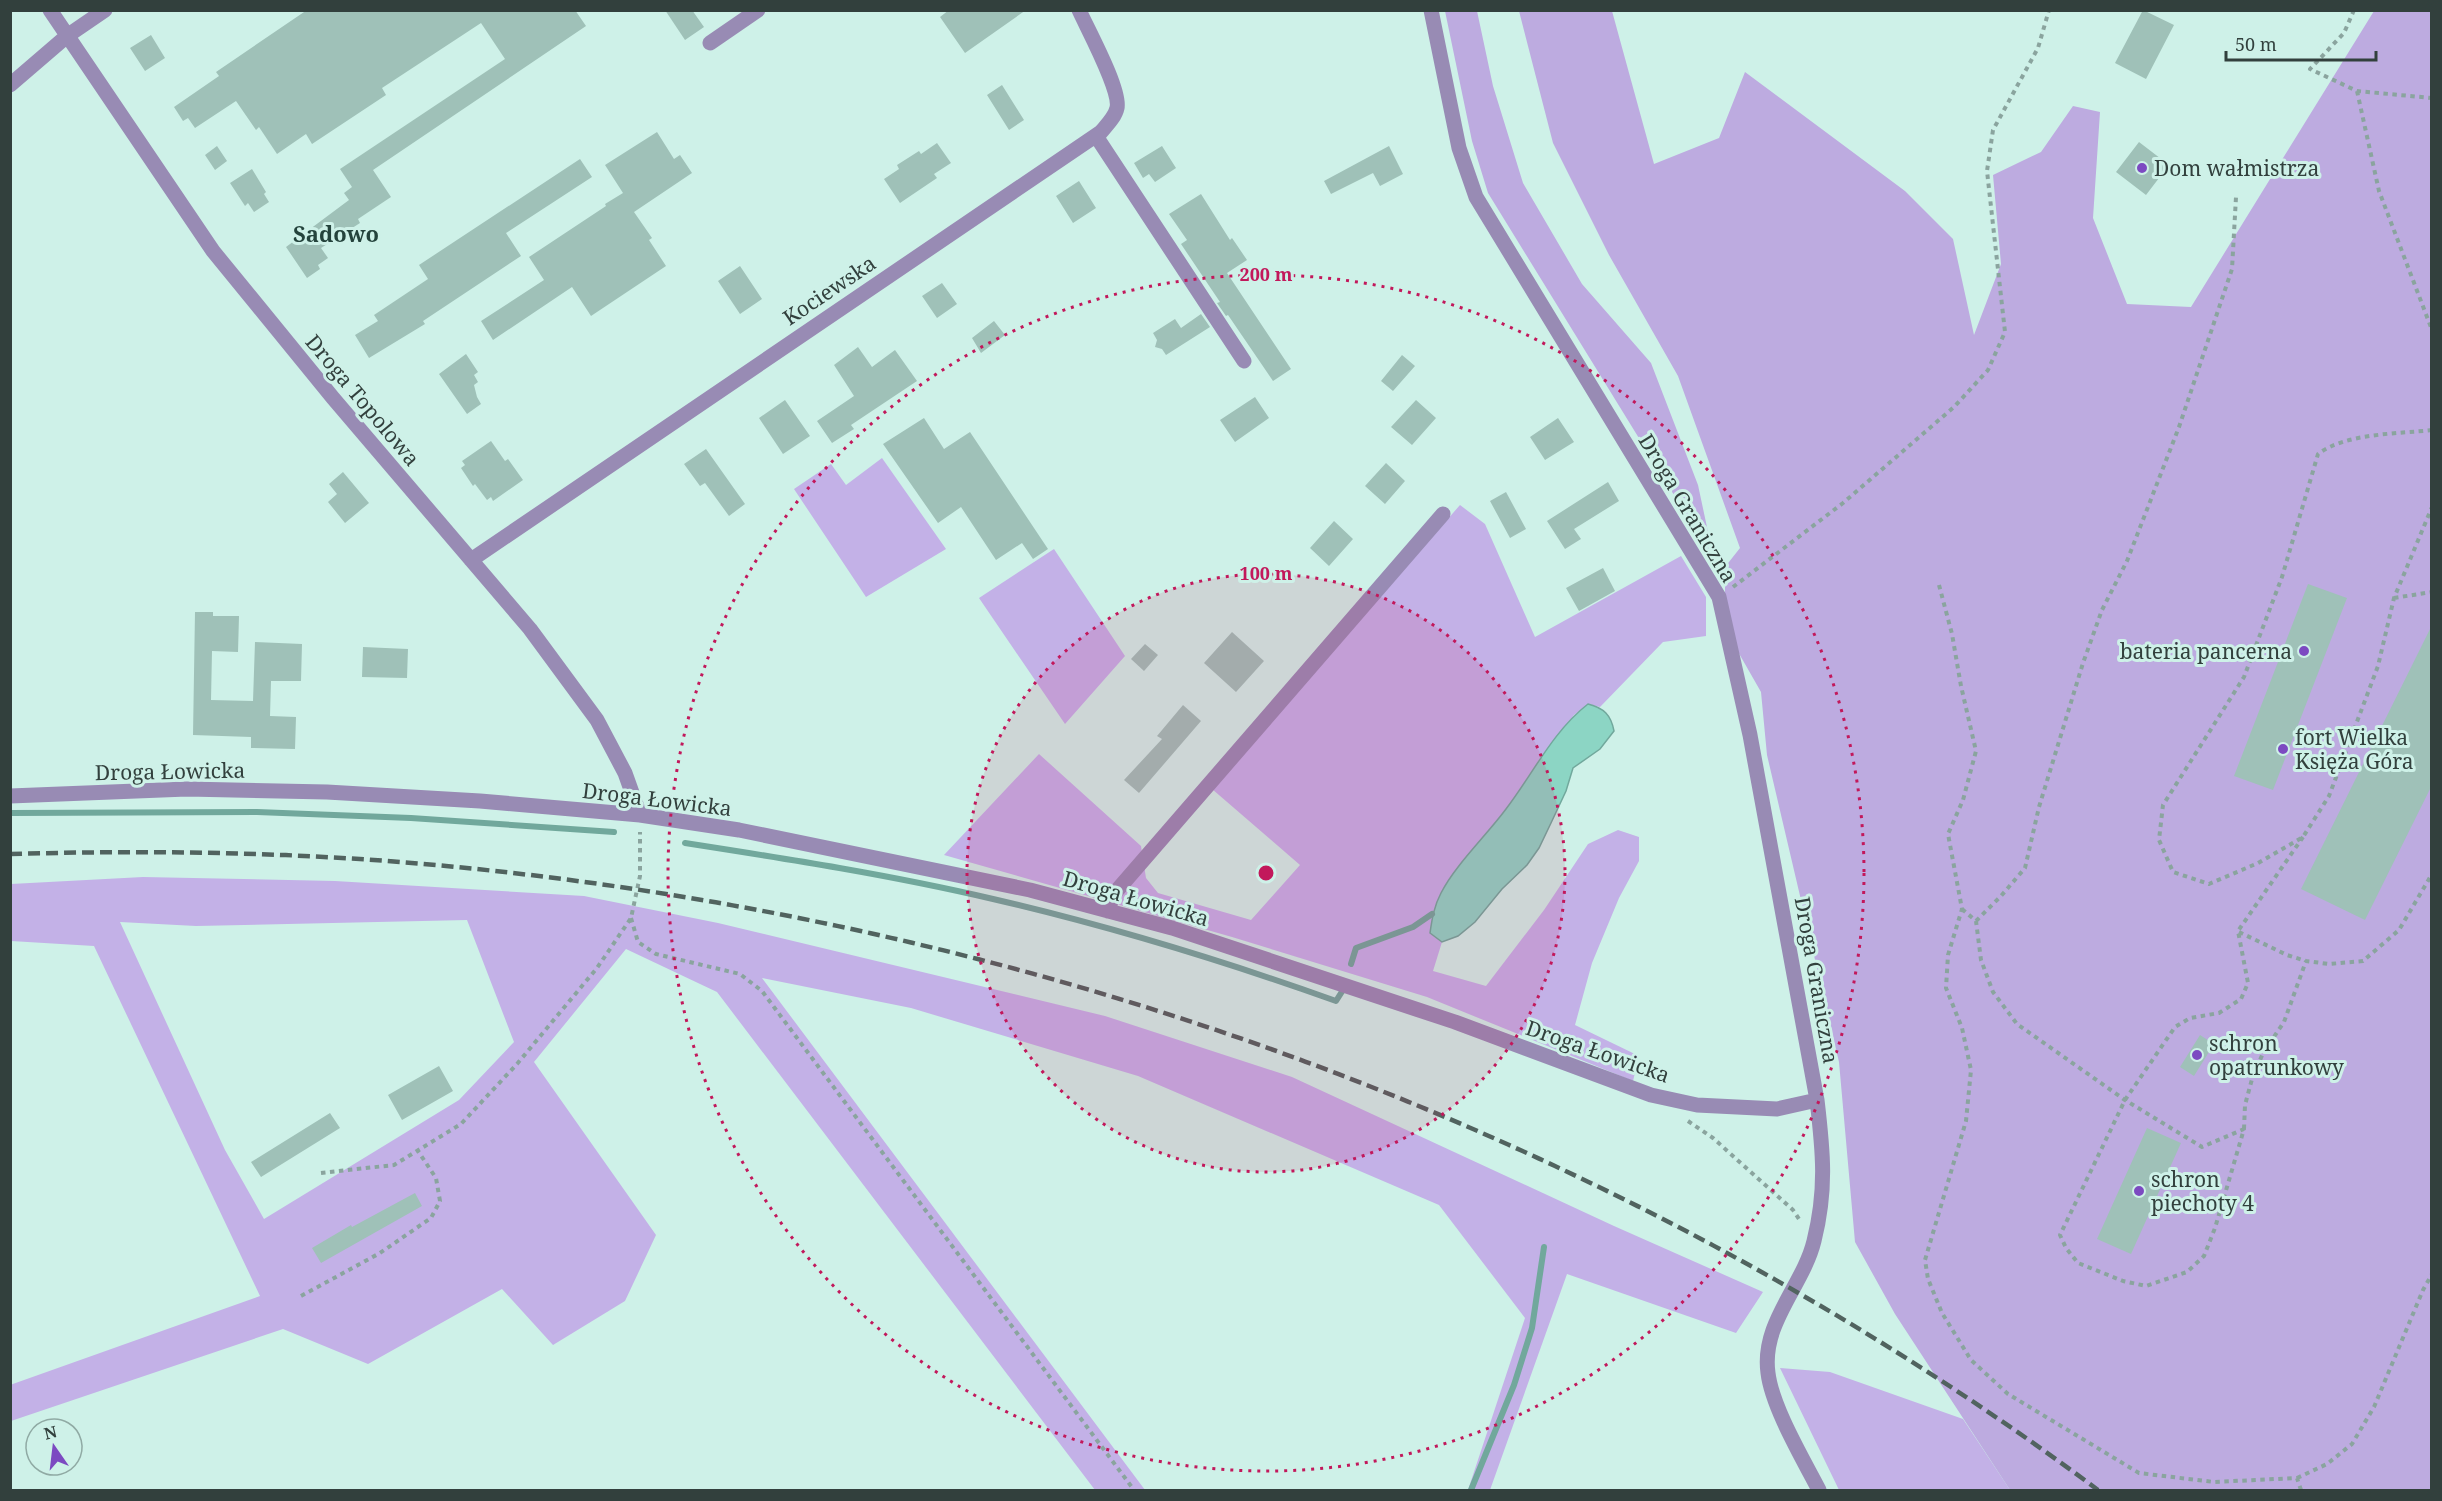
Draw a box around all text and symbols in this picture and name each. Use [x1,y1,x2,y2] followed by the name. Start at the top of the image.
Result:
[2226,24,2376,62] scale bar
[2235,32,2277,56] text: 50 m
[2154,154,2319,182] place label: Dom wałmistrza
[2135,161,2149,175] marker: Dom wałmistrza
[293,218,379,248] district label: Sadowo
[777,249,881,331] street label: Kociewska
[1240,262,1293,286] text: 200 m
[300,328,426,472] street label: Droga Topolowa
[1633,428,1743,588] street label: Droga Graniczna
[1240,561,1293,585] text: 100 m
[2120,637,2292,665] place label: bateria pancerna
[2297,644,2311,658] marker: bateria pancerna
[2295,723,2414,775] place label: fort Wielka Księża Góra
[2276,742,2290,756] marker: fort Wielka Księża Góra
[95,756,245,786] street label: Droga Łowicka
[581,776,733,822] street label: Droga Łowicka
[1256,863,1276,883] centre of rings
[1060,864,1212,932] street label: Droga Łowicka
[1789,894,1845,1066] street label: Droga Graniczna
[1522,1013,1674,1089] street label: Droga Łowicka
[2209,1029,2344,1081] place label: schron opatrunkowy
[2190,1048,2204,1062] marker: schron opatrunkowy
[2151,1165,2254,1217] place label: schron piechoty 4
[2132,1184,2146,1198] marker: schron piechoty 4
[24,1417,84,1477] north arrow
[42,1420,60,1445] text: N

